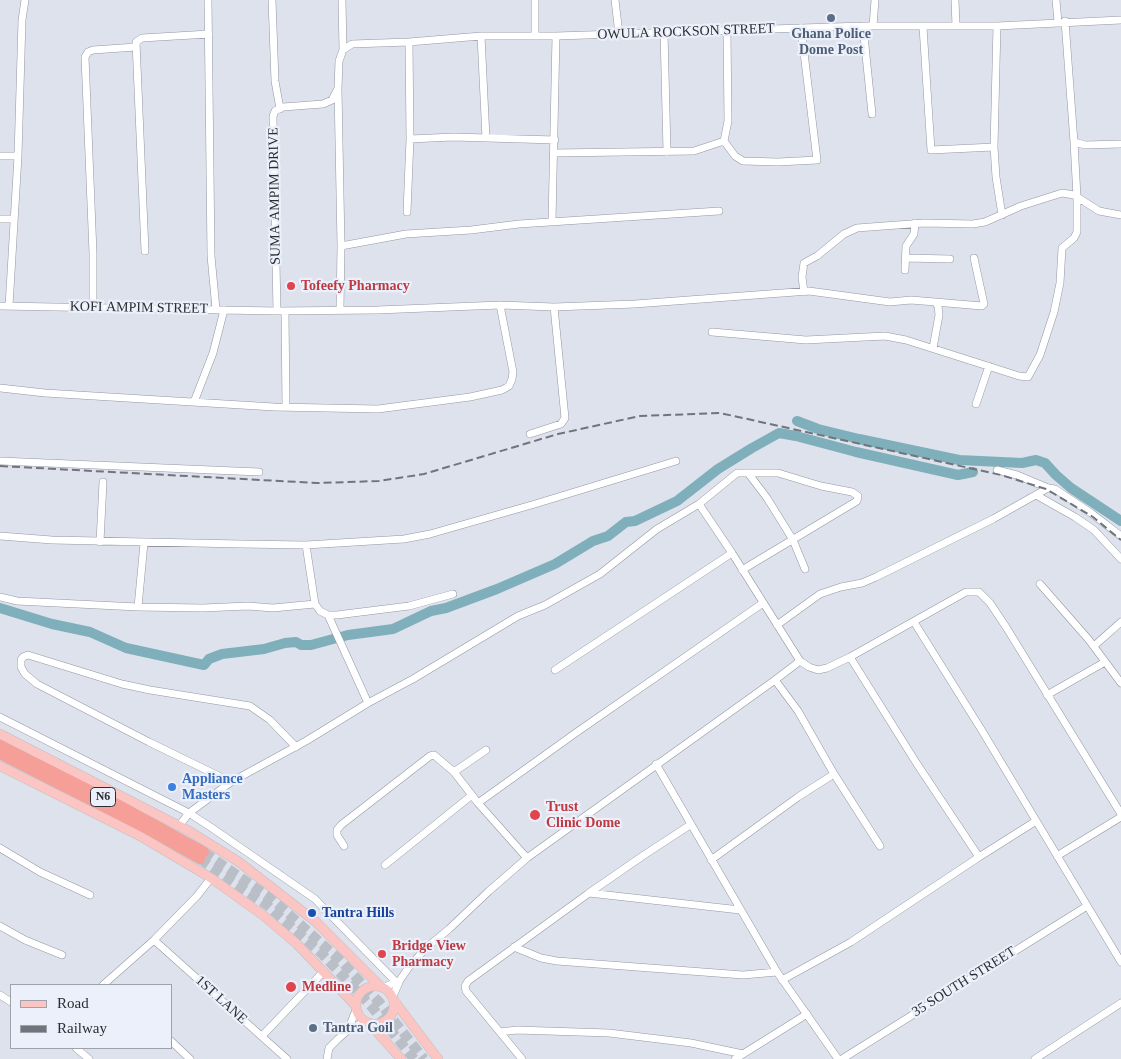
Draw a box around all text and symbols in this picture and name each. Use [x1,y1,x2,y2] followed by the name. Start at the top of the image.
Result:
[825,12,837,24] marker: Ghana Police Dome Post
[597,21,775,43] street label: OWULA ROCKSON STREET
[791,26,871,58] place label: Ghana Police Dome Post
[265,127,285,265] street label: SUMA AMPIM DRIVE
[301,278,410,294] place label: Tofeefy Pharmacy
[285,280,297,292] marker: Tofeefy Pharmacy
[70,298,208,318] street label: KOFI AMPIM STREET
[182,771,243,804] place label: Appliance Masters
[166,781,178,793] marker: Appliance Masters
[90,788,116,806] road number: N6
[546,799,620,832] place label: Trust Clinic Dome
[528,808,542,822] marker: Trust Clinic Dome
[322,905,394,921] place label: Tantra Hills
[306,907,318,919] marker: Tantra Hills
[392,938,466,970] place label: Bridge View Pharmacy
[909,943,1019,1021] street label: 35 SOUTH STREET
[376,948,388,960] marker: Bridge View Pharmacy
[192,972,250,1028] street label: 1ST LANE
[302,979,351,995] place label: Medline
[284,980,298,994] marker: Medline
[10,984,172,1049] legend
[57,995,89,1011] text: Road
[57,1020,107,1036] text: Railway
[323,1020,393,1036] place label: Tantra Goil
[307,1022,319,1034] marker: Tantra Goil

